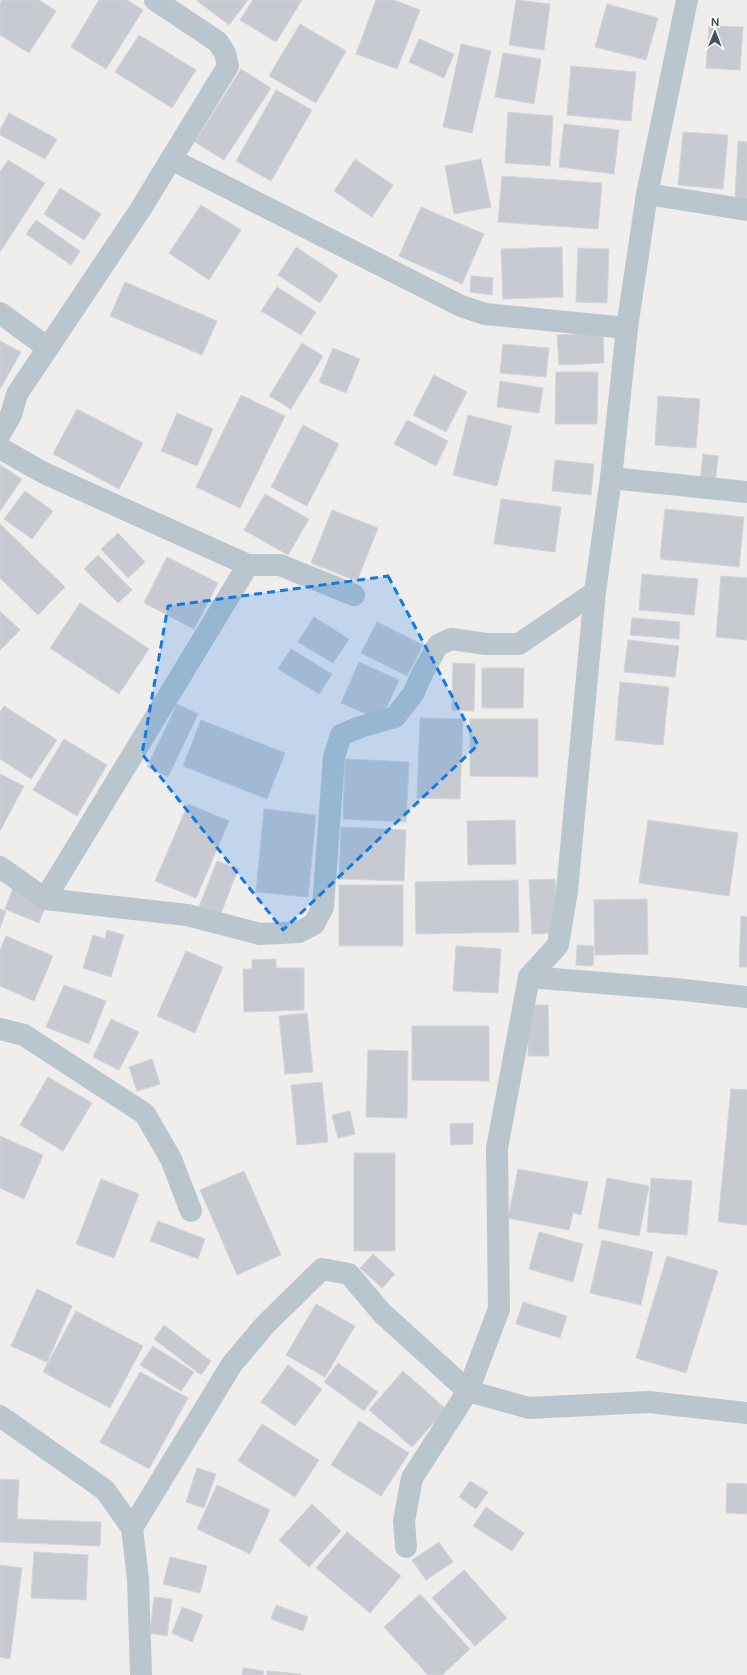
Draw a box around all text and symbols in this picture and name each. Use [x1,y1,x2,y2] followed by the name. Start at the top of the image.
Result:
[695,12,735,52] north arrow
[711,16,720,28] text: N

